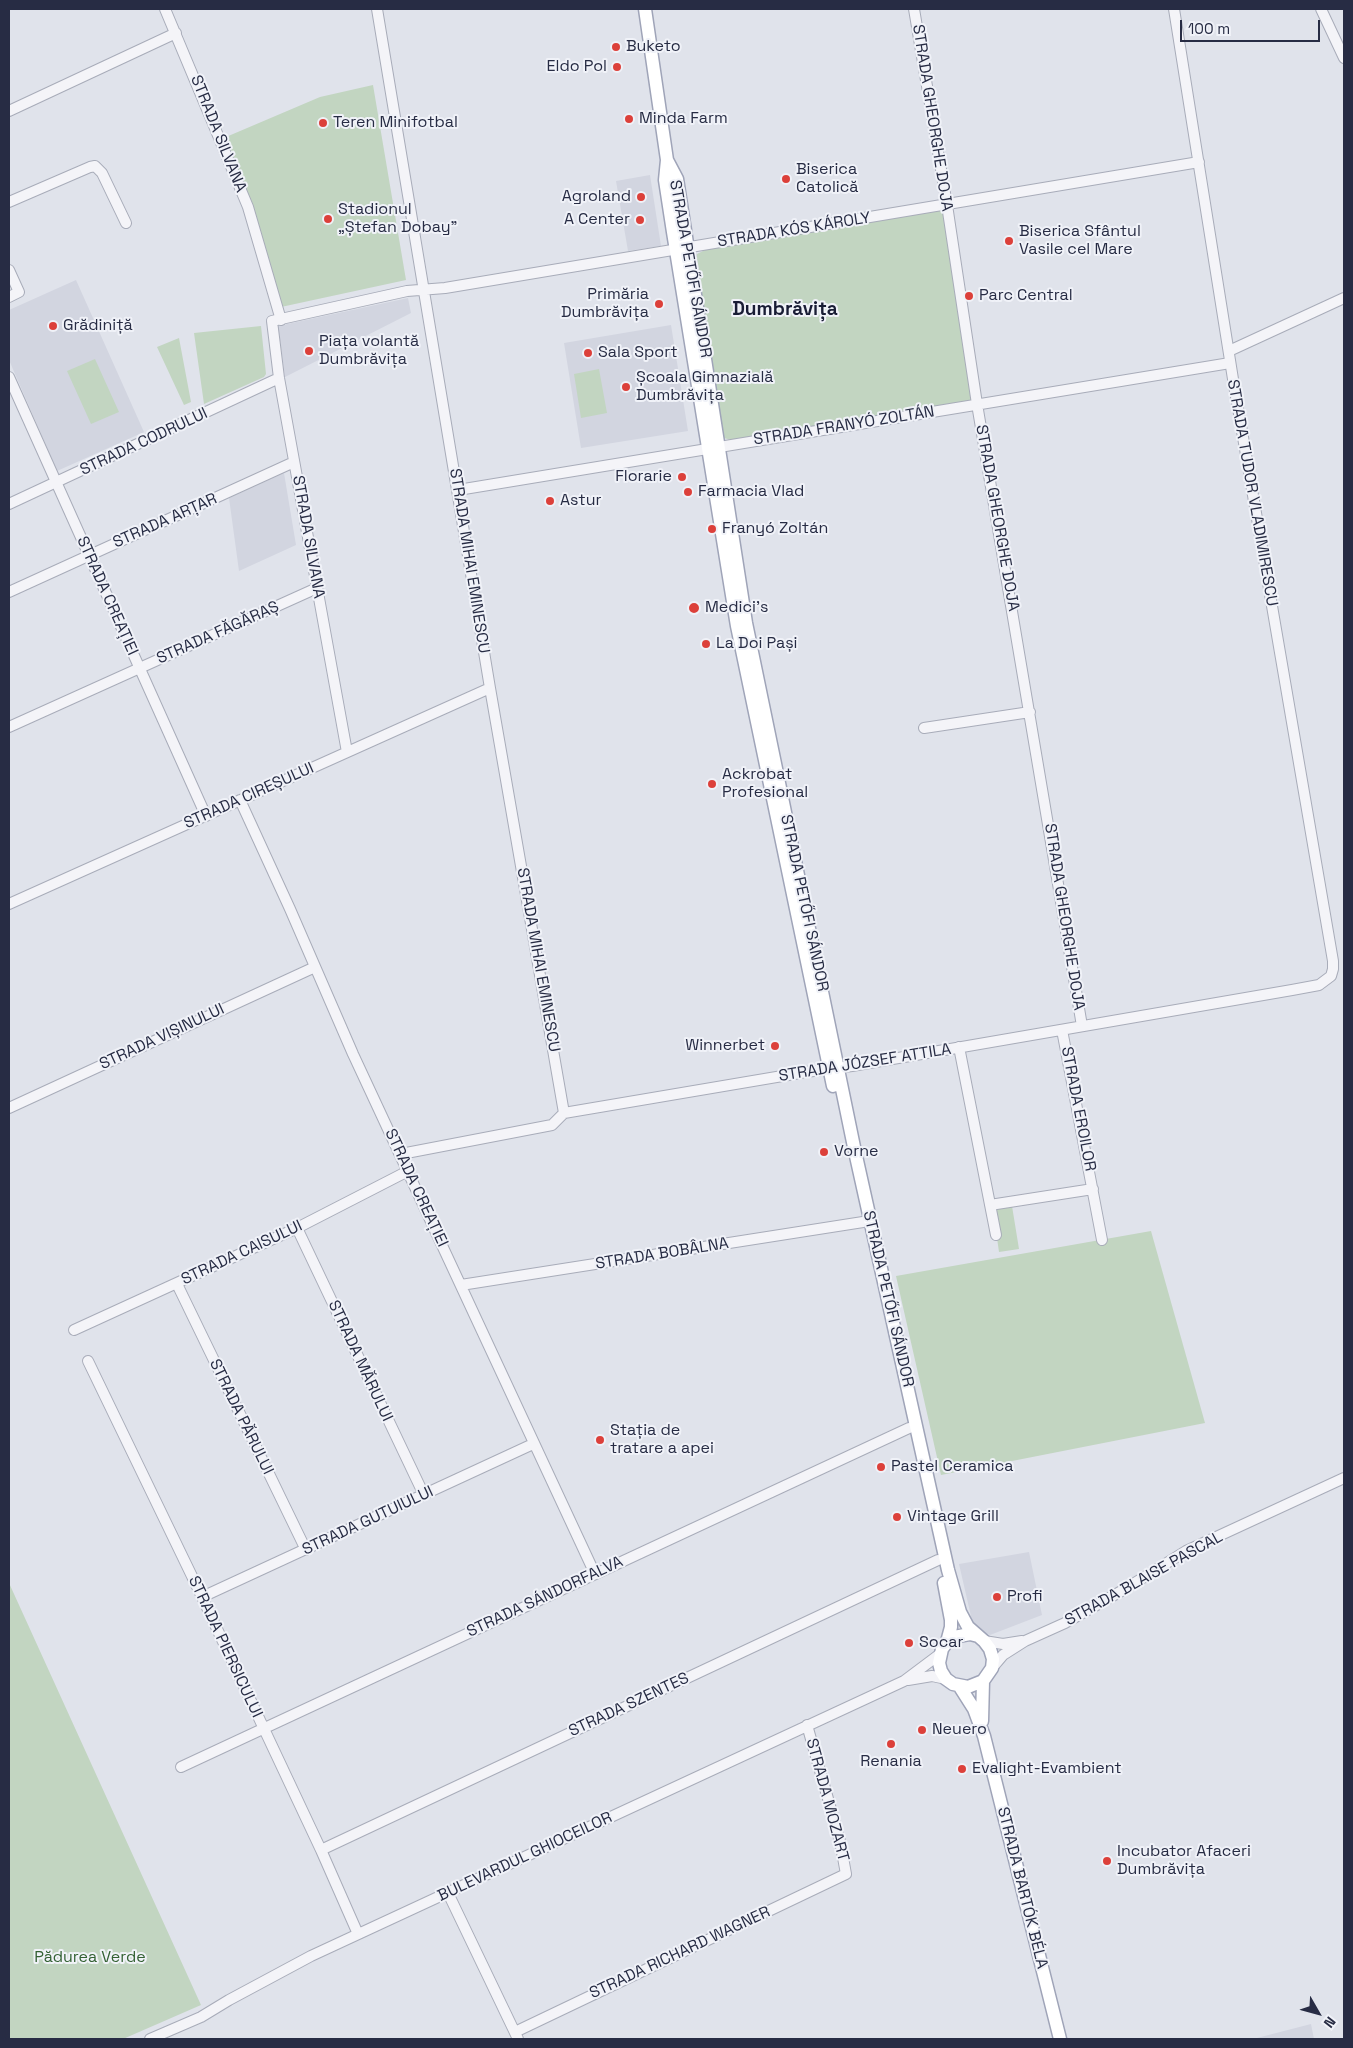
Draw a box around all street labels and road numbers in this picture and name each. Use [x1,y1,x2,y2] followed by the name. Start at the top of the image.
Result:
[908,23,956,213] street label: STRADA GHEORGHE DOJA
[186,73,250,195] street label: STRADA SILVANA
[665,179,715,359] street label: STRADA PETŐFI SÁNDOR
[716,208,872,252] street label: STRADA KÓS KÁROLY
[1223,378,1281,608] street label: STRADA TUDOR VLADIMIRESCU
[752,402,936,450] street label: STRADA FRANYÓ ZOLTÁN
[77,404,211,480] street label: STRADA CODRULUI
[971,423,1023,613] street label: STRADA GHEORGHE DOJA
[445,467,493,655] street label: STRADA MIHAI EMINESCU
[288,474,328,600] street label: STRADA SILVANA
[110,489,220,553] street label: STRADA ARȚAR
[72,534,142,658] street label: STRADA CREAȚIEI
[154,597,282,669] street label: STRADA FĂGĂRAȘ
[181,759,317,833] street label: STRADA CIREȘULUI
[776,813,832,993] street label: STRADA PETŐFI SÁNDOR
[1040,822,1088,1012] street label: STRADA GHEORGHE DOJA
[512,866,564,1054] street label: STRADA MIHAI EMINESCU
[97,1000,227,1074] street label: STRADA VIȘINULUI
[777,1040,953,1086] street label: STRADA JÓZSEF ATTILA
[1057,1045,1099,1173] street label: STRADA EROILOR
[380,1126,452,1250] street label: STRADA CREAȚIEI
[858,1209,918,1389] street label: STRADA PETŐFI SÁNDOR
[178,1217,306,1289] street label: STRADA CAISULUI
[594,1234,730,1274] street label: STRADA BOBÂLNA
[324,1297,396,1425] street label: STRADA MĂRULUI
[205,1356,277,1478] street label: STRADA PĂRULUI
[299,1482,437,1560] street label: STRADA GUTUIULUI
[1062,1528,1226,1630] street label: STRADA BLAISE PASCAL
[464,1552,626,1642] street label: STRADA SÁNDORFALVA
[184,1573,266,1721] street label: STRADA PIERSICULUI
[566,1669,692,1741] street label: STRADA SZENTES
[801,1736,853,1864] street label: STRADA MOZART
[993,1805,1051,1971] street label: STRADA BARTÓK BÉLA
[435,1808,615,1906] street label: BULEVARDUL GHIOCEILOR
[587,1903,773,2003] street label: STRADA RICHARD WAGNER

